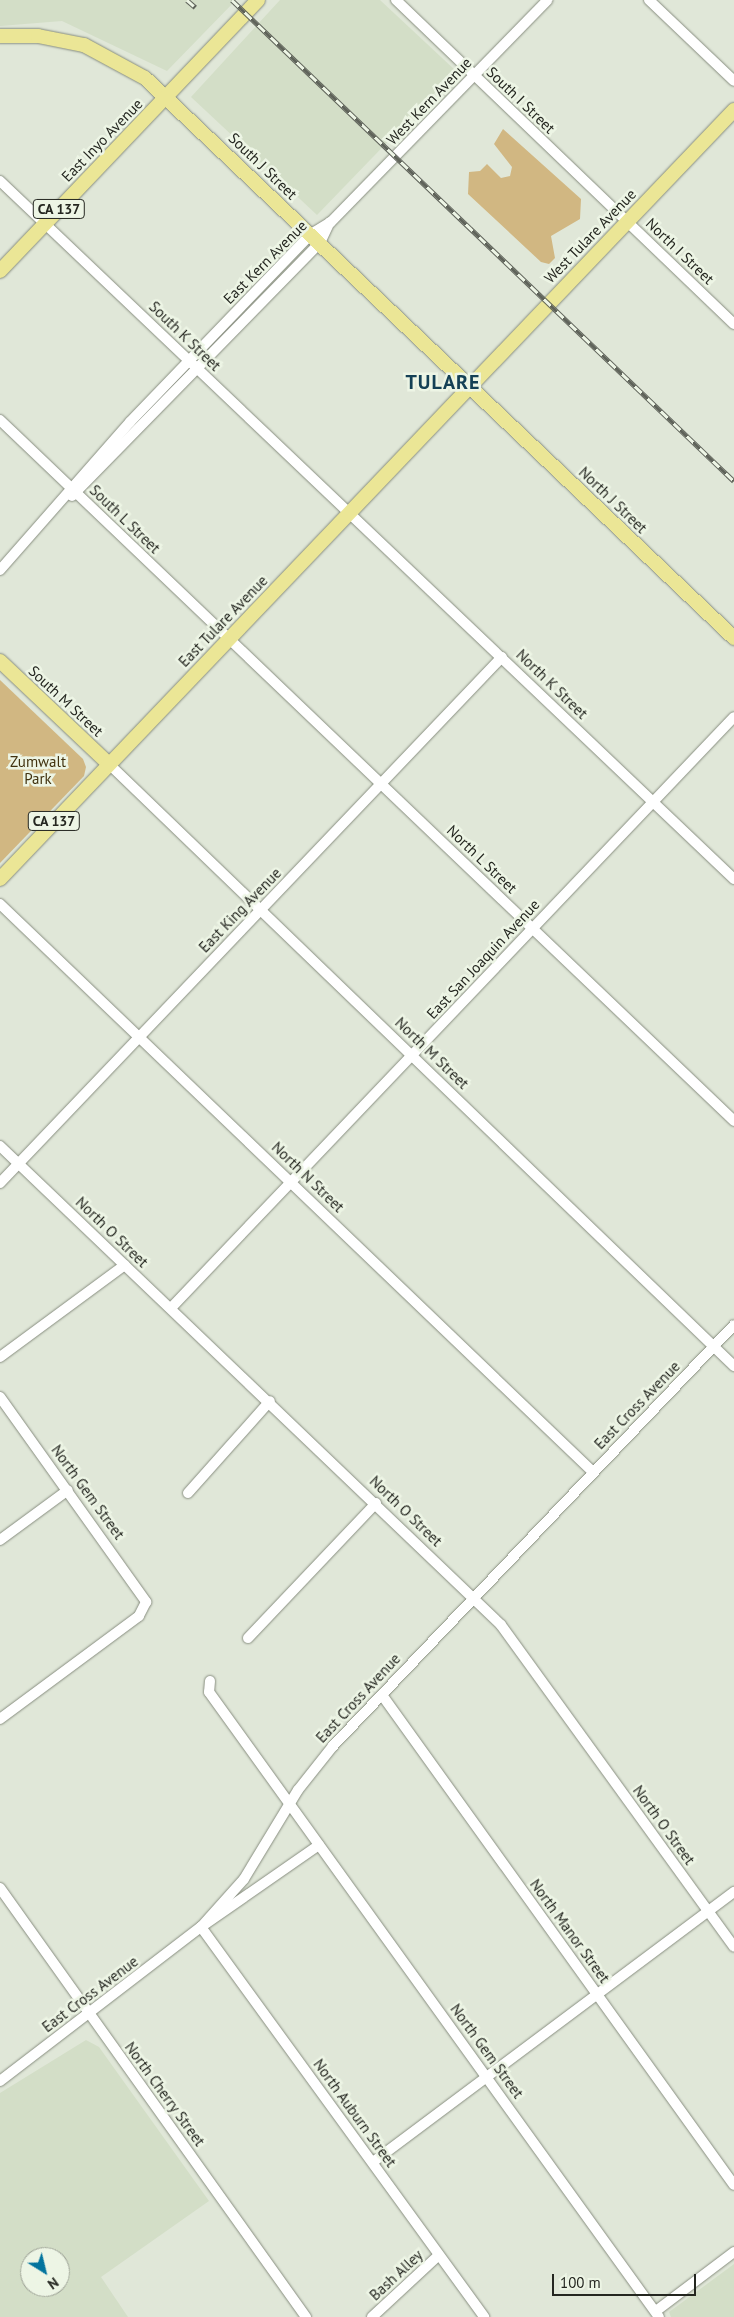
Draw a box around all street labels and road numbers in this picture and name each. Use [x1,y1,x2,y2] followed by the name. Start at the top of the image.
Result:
[383,53,475,149] street label: West Kern Avenue
[483,63,559,137] street label: South I Street
[58,94,146,186] street label: East Inyo Avenue
[225,129,301,203] street label: South J Street
[540,185,640,287] street label: West Tulare Avenue
[32,198,86,220] road number: CA 137
[642,214,718,288] street label: North I Street
[219,216,311,308] street label: East Kern Avenue
[145,297,225,375] street label: South K Street
[575,463,651,537] street label: North J Street
[86,481,164,557] street label: South L Street
[174,571,272,671] street label: East Tulare Avenue
[512,645,592,723] street label: North K Street
[25,662,107,740] street label: South M Street
[27,809,82,832] road number: CA 137
[443,821,521,897] street label: North L Street
[195,864,285,956] street label: East King Avenue
[423,895,543,1023] street label: East San Joaquin Avenue
[392,1013,472,1093] street label: North M Street
[268,1138,348,1216] street label: North N Street
[72,1193,152,1271] street label: North O Street
[590,1357,684,1453] street label: East Cross Avenue
[48,1441,128,1543] street label: North Gem Street
[366,1472,446,1550] street label: North O Street
[312,1650,404,1746] street label: East Cross Avenue
[629,1782,699,1868] street label: North O Street
[526,1876,614,1986] street label: North Manor Street
[38,1952,142,2036] street label: East Cross Avenue
[447,2000,527,2102] street label: North Gem Street
[121,2038,209,2150] street label: North Cherry Street
[310,2055,400,2171] street label: North Auburn Street
[366,2246,426,2304] street label: Bash Alley

